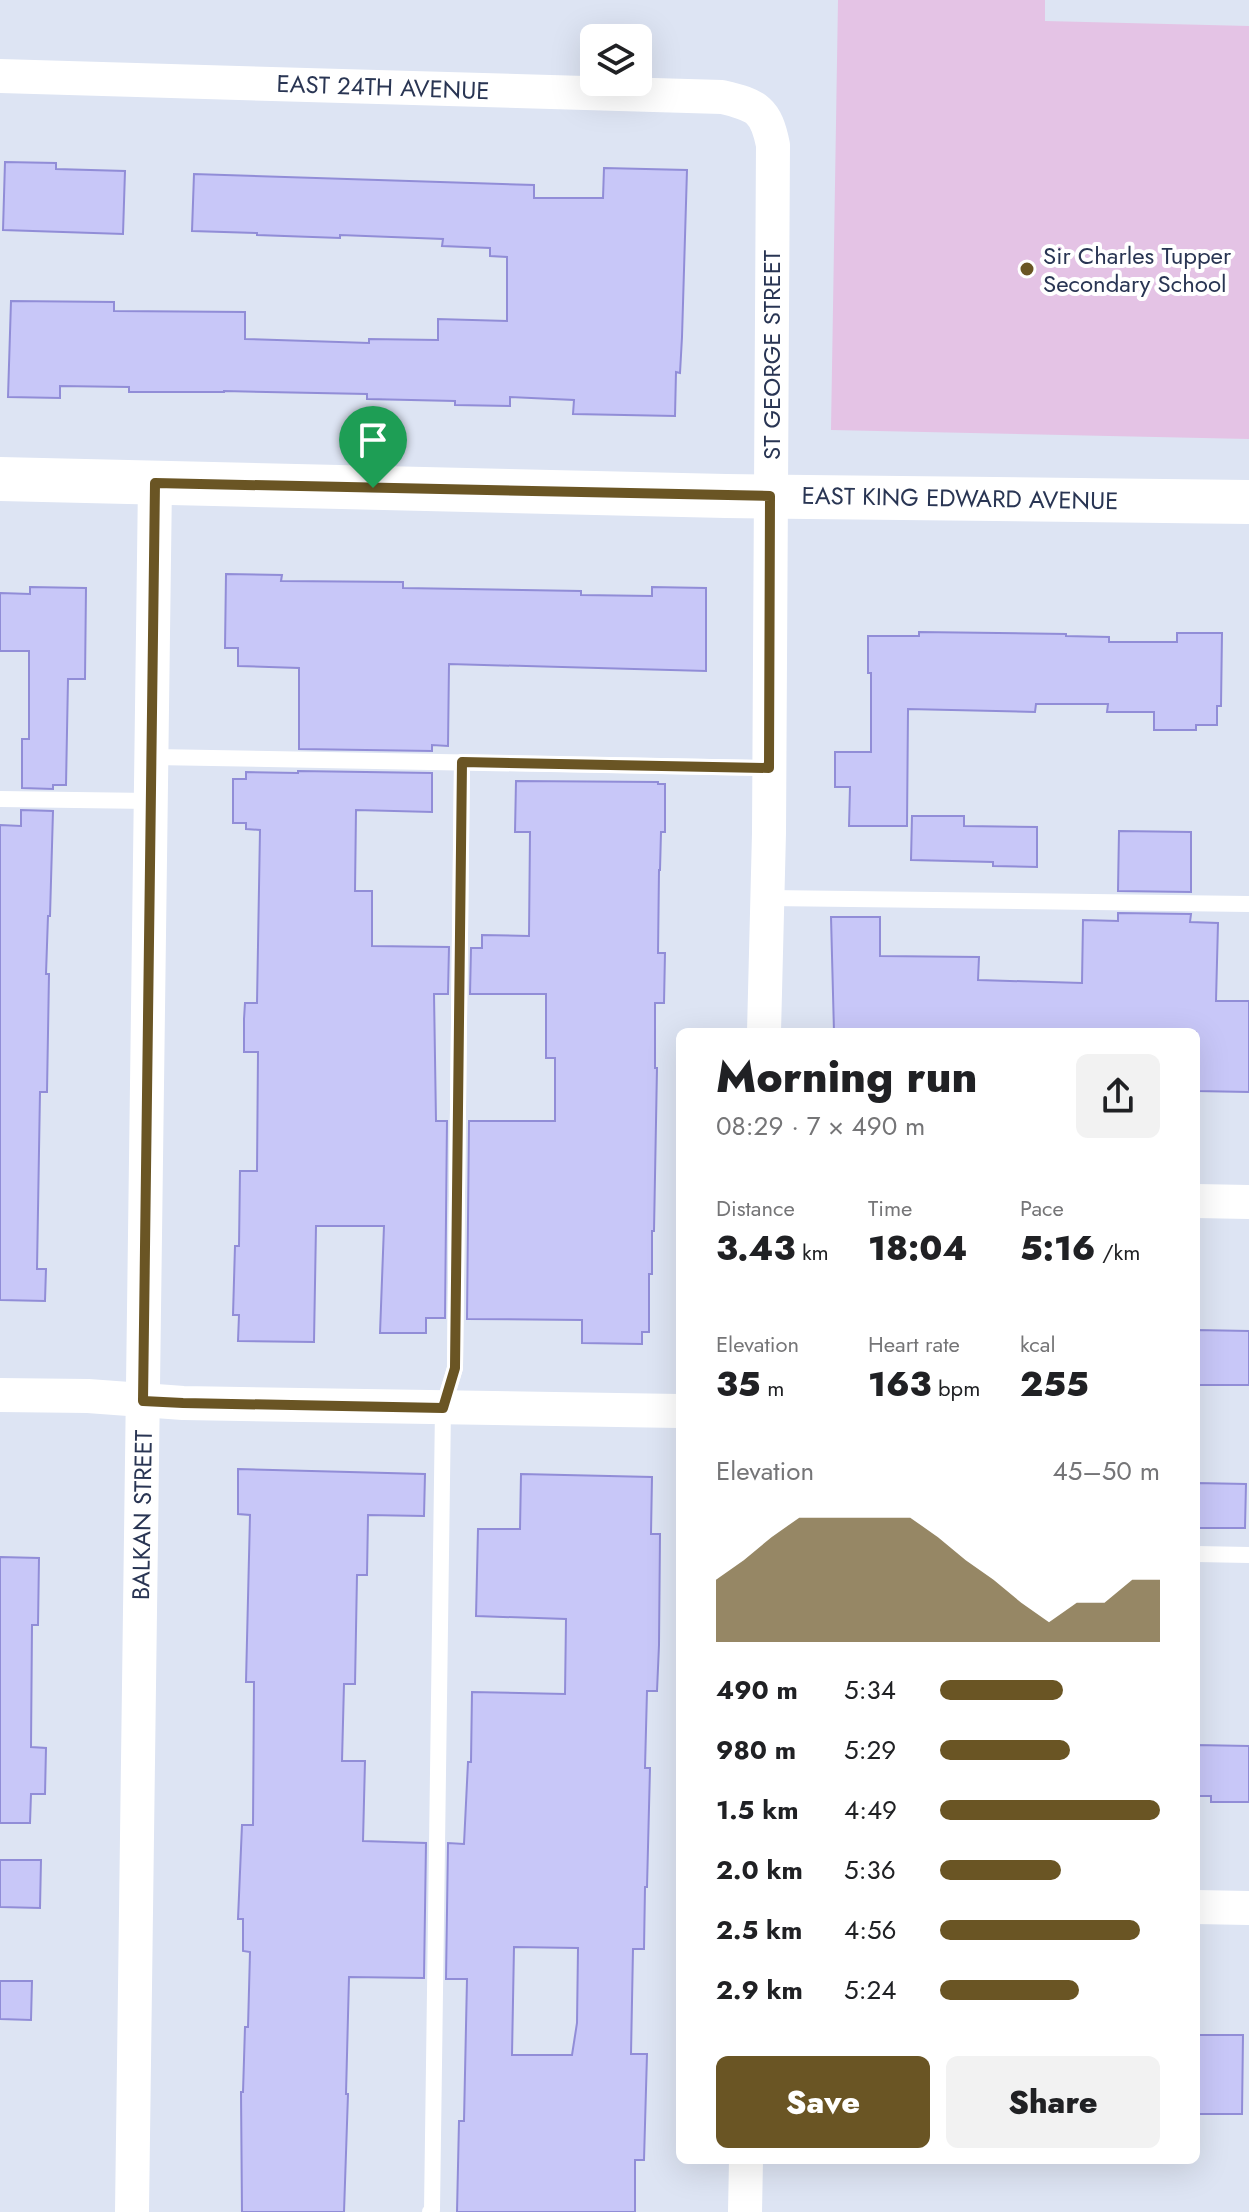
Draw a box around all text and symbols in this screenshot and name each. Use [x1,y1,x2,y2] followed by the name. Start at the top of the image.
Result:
[580,24,652,96] map controls
[580,24,652,96] button: layers
[276,66,490,108] street label: EAST 24TH AVENUE
[1043,238,1232,301] place label: Sir Charles Tupper Secondary School
[754,250,789,460] street label: ST GEORGE STREET
[1018,260,1036,278] marker: Sir Charles Tupper Secondary School
[339,406,407,488] pin
[351,418,395,462] icon: arrive
[801,478,1119,518] street label: EAST KING EDWARD AVENUE
[716,1045,978,1109] text: Morning run
[1076,1054,1160,1138] button: share
[716,1107,925,1145] text: 08:29 · 7 × 490 m
[716,1192,795,1224] text: Distance
[868,1192,912,1224] text: Time
[1020,1192,1064,1224] text: Pace
[716,1224,795,1273] text: 3.43
[868,1224,967,1273] text: 18:04
[1020,1224,1096,1273] text: 5:16
[795,1236,829,1268] text: km
[1096,1236,1140,1268] text: /km
[716,1328,799,1360] text: Elevation
[868,1328,960,1360] text: Heart rate
[1020,1328,1056,1360] text: kcal
[716,1360,761,1409] text: 35
[868,1360,931,1409] text: 163
[1020,1360,1089,1409] text: 255
[761,1372,784,1404] text: m
[931,1372,980,1404] text: bpm
[123,1430,161,1600] street label: BALKAN STREET
[716,1452,814,1490] text: Elevation
[1053,1452,1160,1490] text: 45–50 m
[716,1671,798,1709] text: 490 m
[844,1671,896,1709] text: 5:34
[716,1731,796,1769] text: 980 m
[844,1731,896,1769] text: 5:29
[716,1791,799,1829] text: 1.5 km
[844,1791,897,1829] text: 4:49
[716,1851,803,1889] text: 2.0 km
[844,1851,896,1889] text: 5:36
[716,1911,802,1949] text: 2.5 km
[844,1911,897,1949] text: 4:56
[716,1971,803,2009] text: 2.9 km
[844,1971,896,2009] text: 5:24
[716,2056,930,2148] button: Save
[946,2056,1160,2148] button: Share

